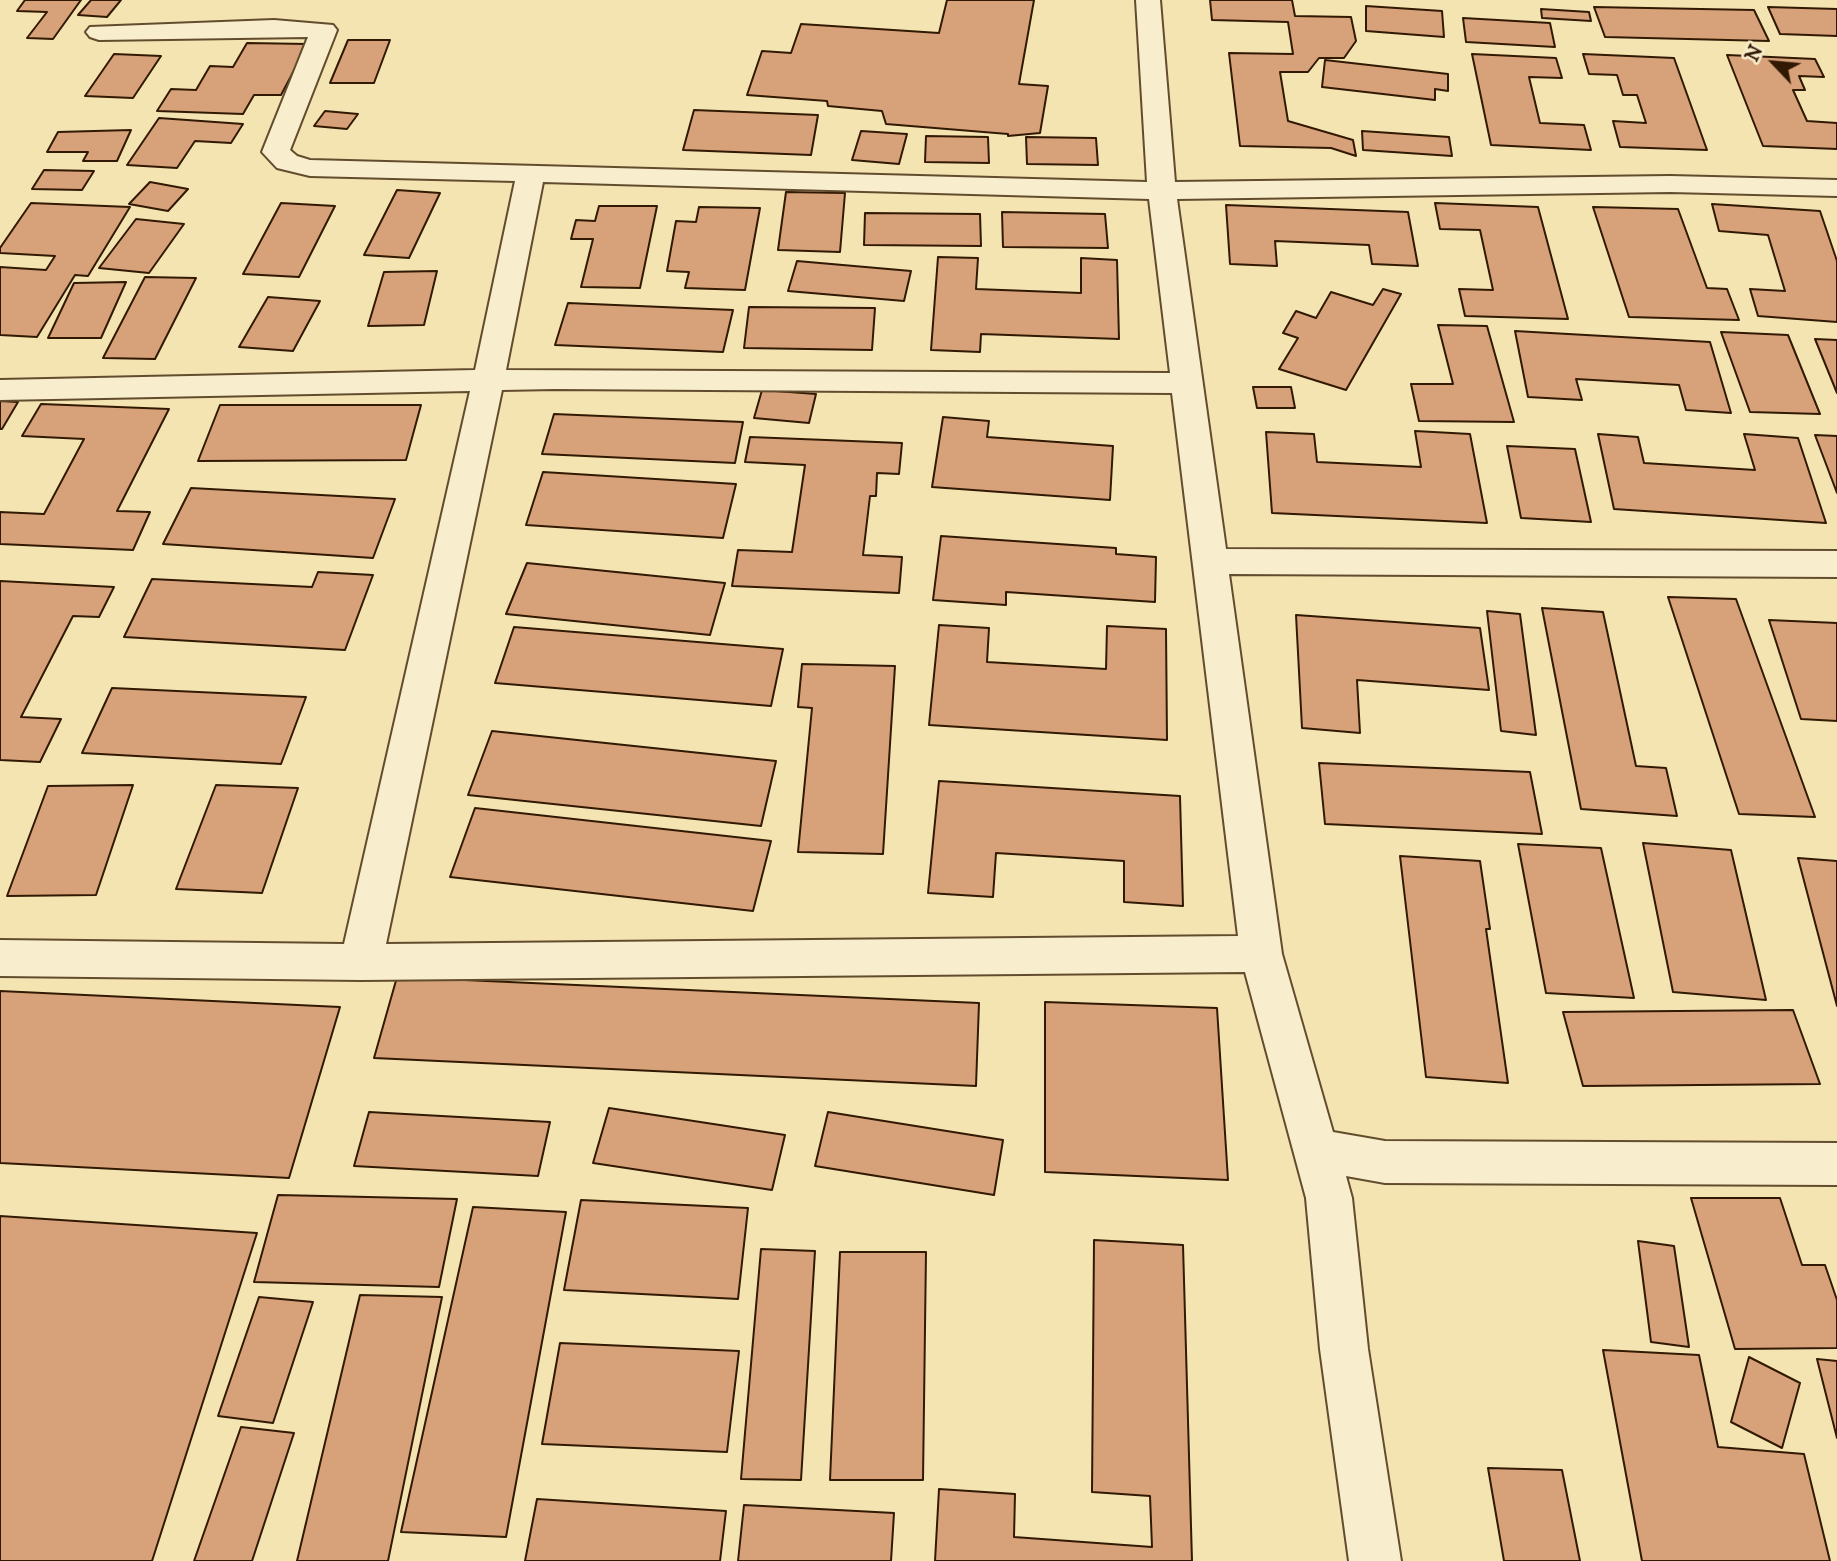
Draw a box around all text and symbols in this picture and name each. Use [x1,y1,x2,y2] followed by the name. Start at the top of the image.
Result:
[1739,28,1809,98] north arrow
[1741,42,1768,66] text: N

